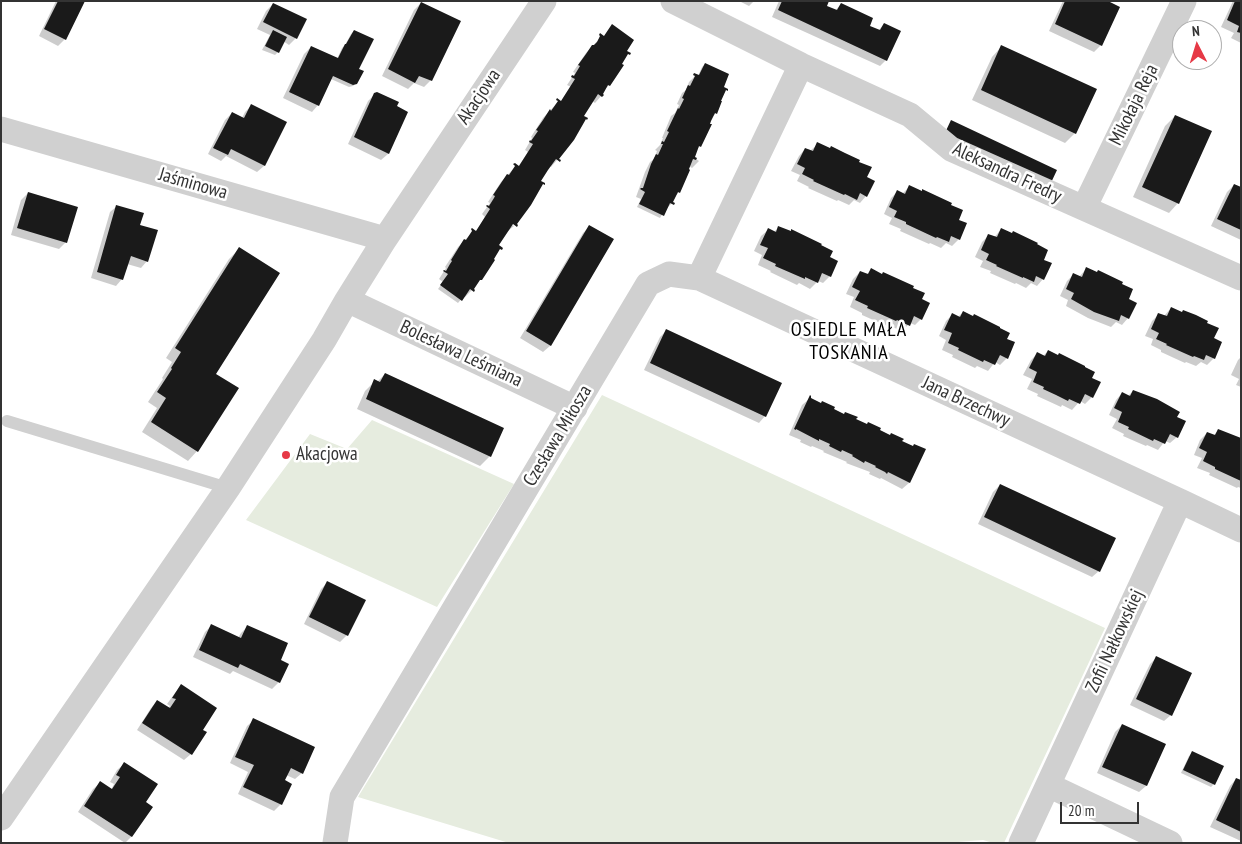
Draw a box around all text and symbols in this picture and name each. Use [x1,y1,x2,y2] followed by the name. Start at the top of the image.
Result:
[1172,20,1222,70] north arrow
[1191,22,1200,40] text: N
[1105,61,1163,149] street label: Mikołaja Reja
[452,65,506,129] street label: Akacjowa
[949,138,1065,208] street label: Aleksandra Fredry
[156,163,230,205] street label: Jaśminowa
[396,316,526,392] street label: Bolesława Leśmiana
[789,318,909,365] district label: OSIEDLE MAŁA TOSKANIA
[918,372,1014,432] street label: Jana Brzechwy
[519,381,597,491] street label: Czesława Miłosza
[296,444,358,466] place label: Akacjowa
[280,449,292,461] marker: Akacjowa
[1081,586,1149,696] street label: Zofii Nałkowskiej
[1062,792,1141,824] scale bar
[1068,801,1094,820] text: 20 m

